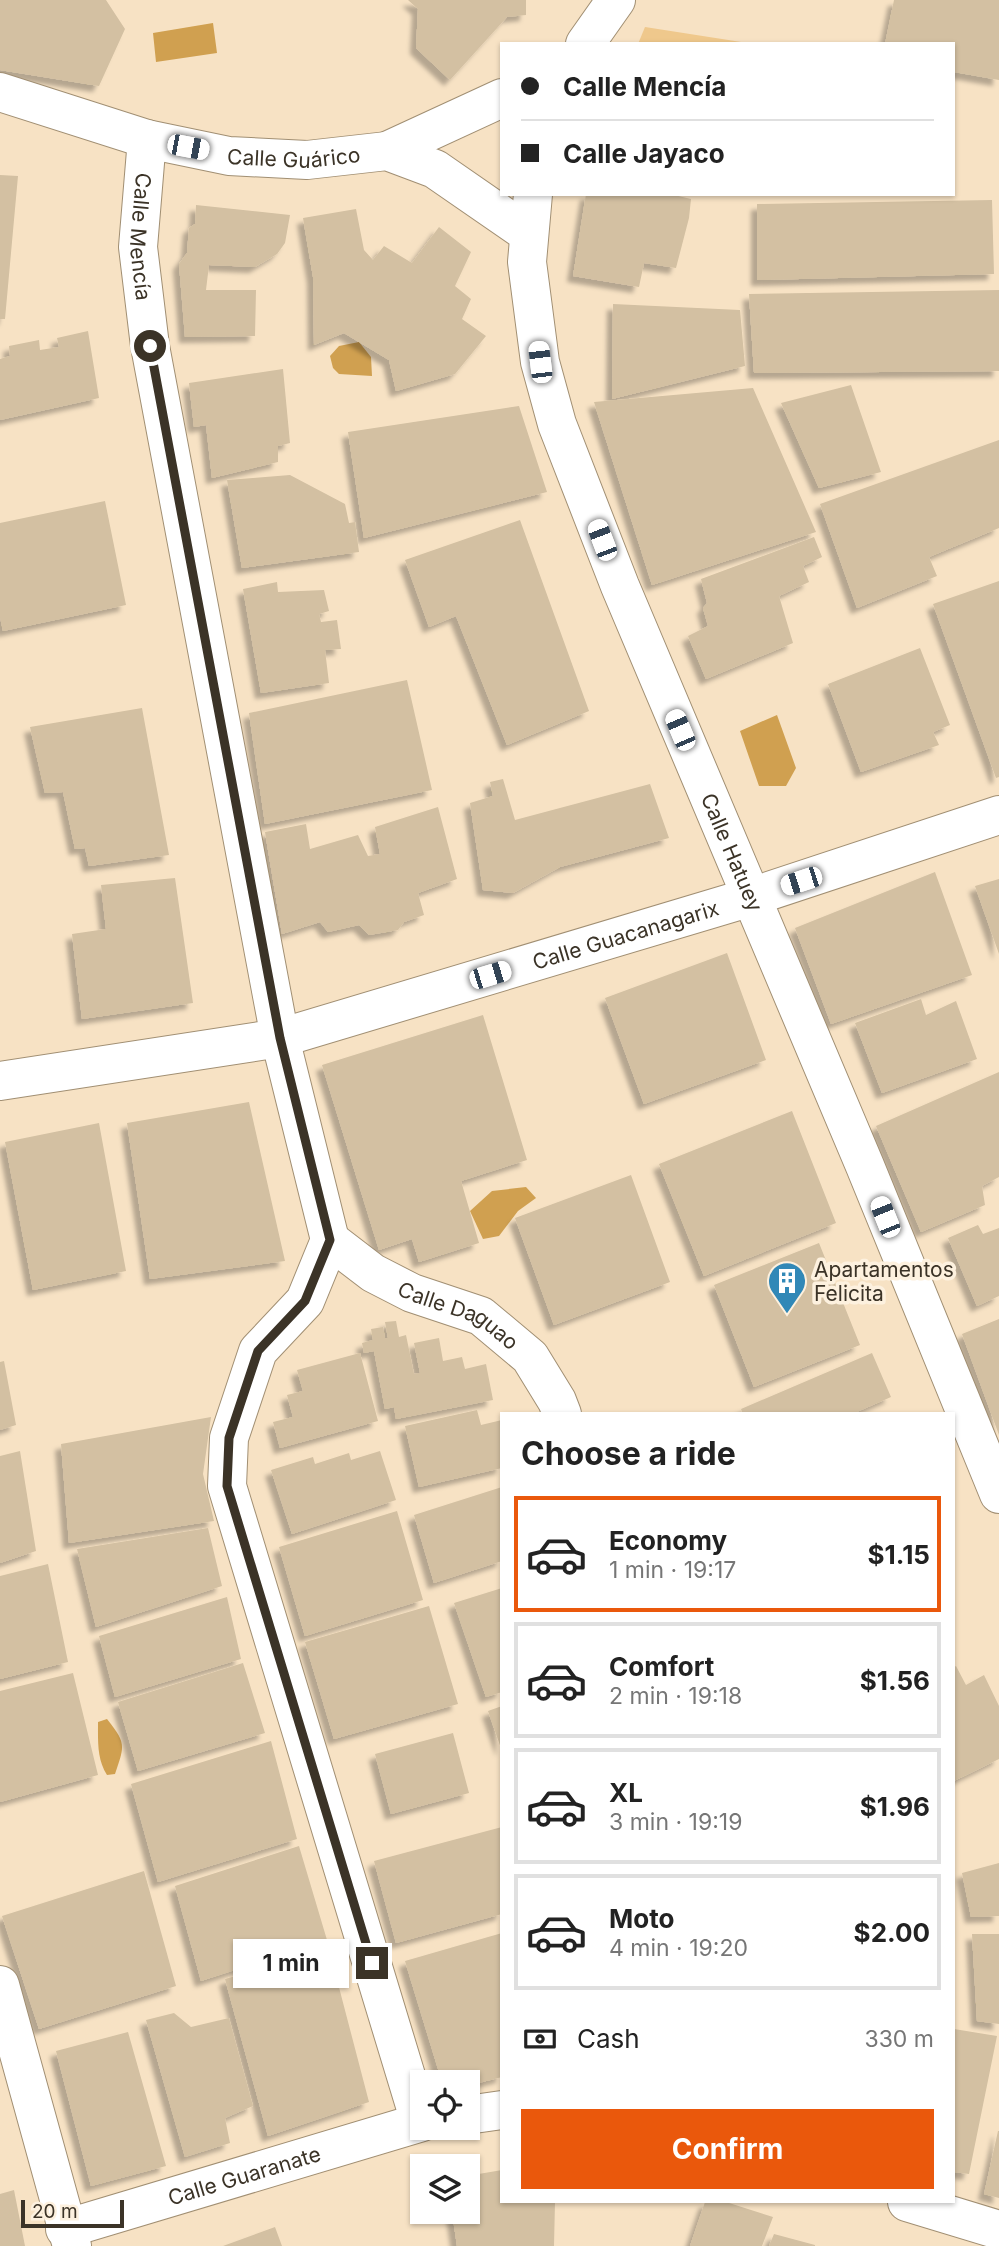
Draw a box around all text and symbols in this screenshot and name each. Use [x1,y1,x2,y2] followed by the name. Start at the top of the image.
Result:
[563,71,726,102] text: Calle Mencía
[166,133,211,161] car
[563,138,725,169] text: Calle Jayaco
[227,142,362,173] street label: Calle Guárico
[126,172,157,302] street label: Calle Mencía
[134,330,166,362] route start
[528,340,553,384] car
[585,517,620,563] car
[663,707,698,753] car
[696,789,768,915] street label: Calle Hatuey
[778,865,825,897] car
[529,895,722,974] street label: Calle Guacanagarix
[467,959,514,991] car
[868,1194,903,1240] car
[814,1257,954,1306] place label: Apartamentos Felicita
[766,1260,808,1315] building icon: Apartamentos Felicita
[394,1275,524,1355] street label: Calle Daguao
[521,1434,736,1473] text: Choose a ride
[525,1523,588,1586] icon: car
[609,1525,727,1556] text: Economy
[868,1539,930,1570] text: $1.15
[609,1556,736,1584] text: 1 min · 19:17
[525,1649,588,1712] icon: car
[609,1651,714,1682] text: Comfort
[860,1665,930,1696] text: $1.56
[609,1682,742,1710] text: 2 min · 19:18
[525,1775,588,1838] icon: car
[609,1777,643,1808] text: XL
[860,1791,930,1822] text: $1.96
[609,1808,742,1836] text: 3 min · 19:19
[525,1901,588,1964] icon: car
[609,1903,674,1934] text: Moto
[854,1917,930,1948] text: $2.00
[609,1934,748,1962] text: 4 min · 19:20
[232,1938,348,1988] callout: 1 min
[356,1947,388,1979] route end
[263,1949,319,1977] text: 1 min
[521,2020,559,2058] icon: cash
[577,2023,640,2054] text: Cash
[864,2025,934,2053] text: 330 m
[410,2070,480,2224] map controls
[410,2070,480,2140] button: locate
[521,2109,934,2189] button: Confirm
[165,2141,323,2210] street label: Calle Guaranate
[410,2154,480,2224] button: layers
[21,2197,124,2229] scale bar
[32,2200,78,2223] text: 20 m

